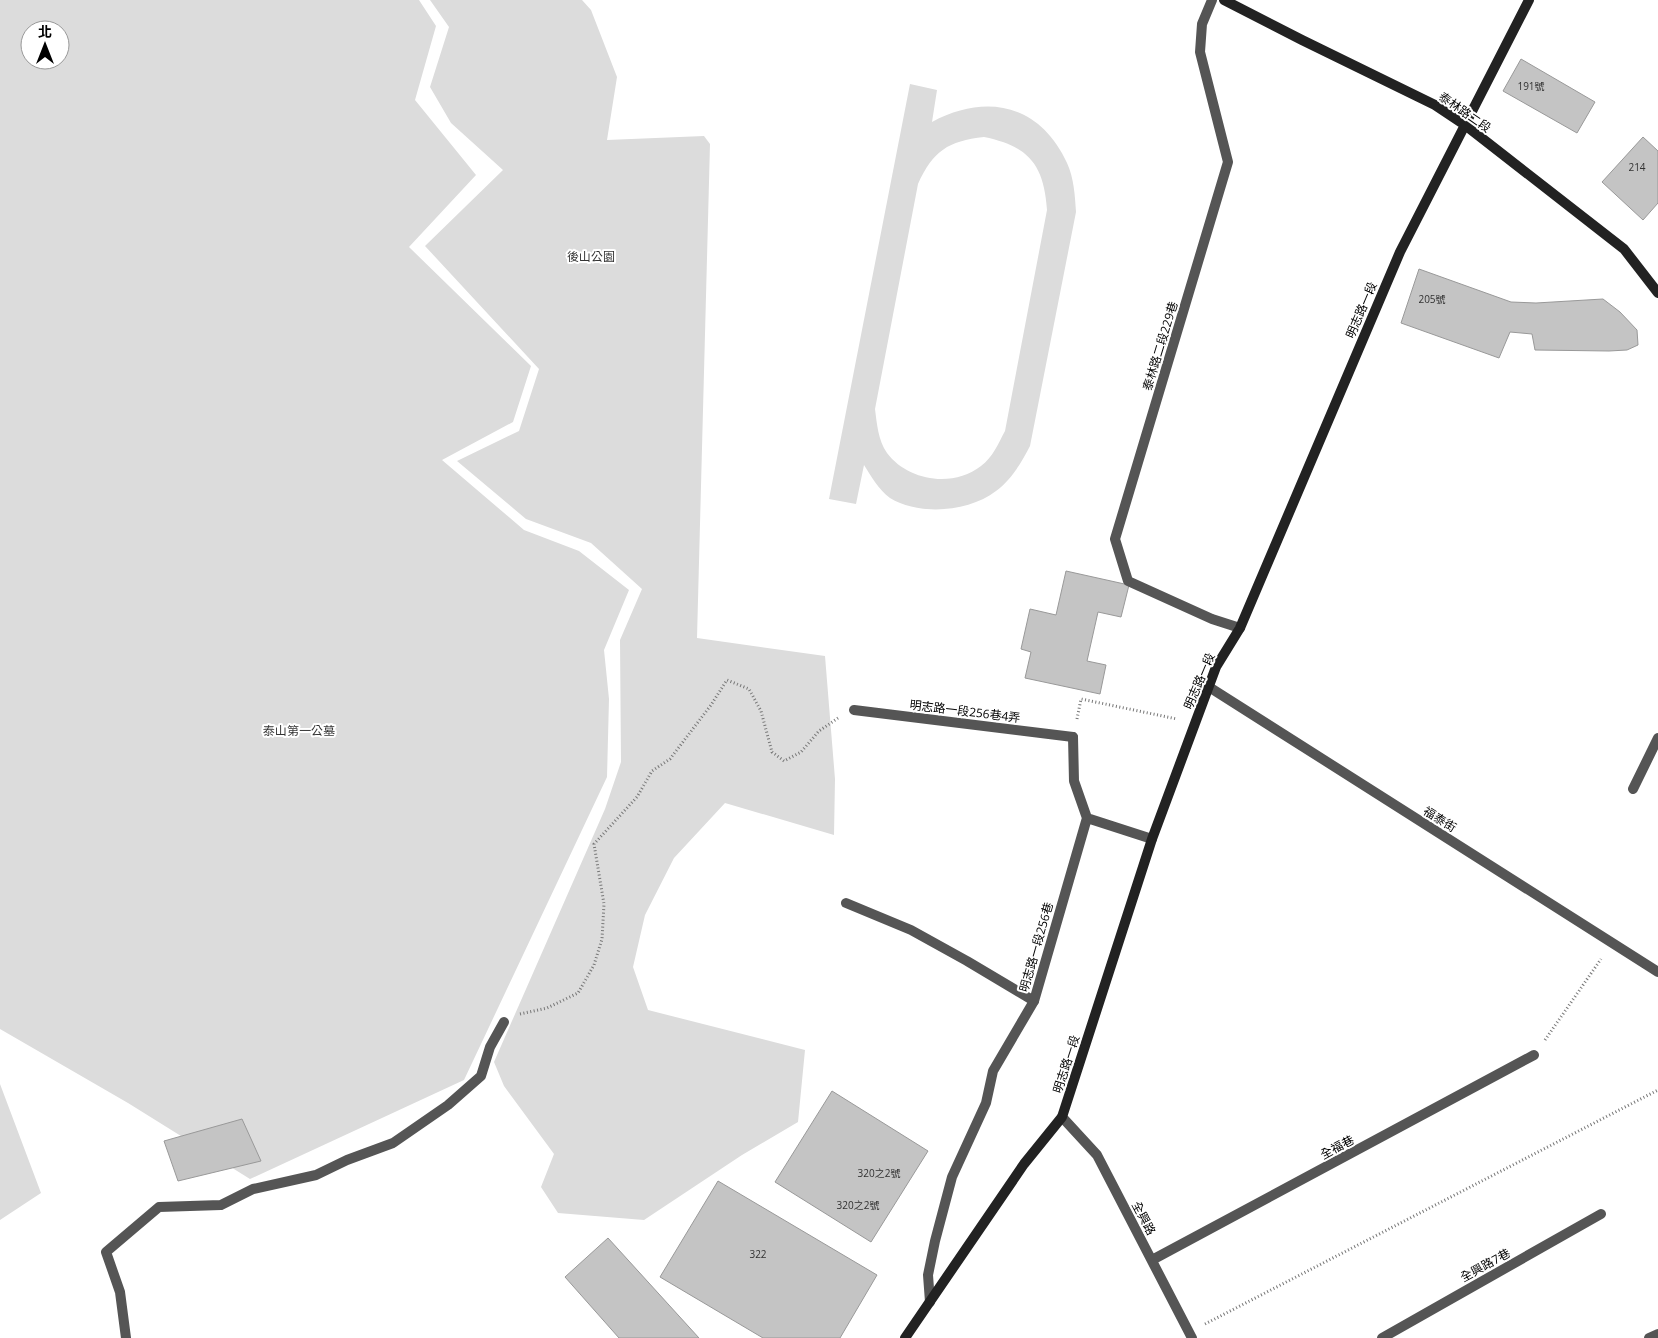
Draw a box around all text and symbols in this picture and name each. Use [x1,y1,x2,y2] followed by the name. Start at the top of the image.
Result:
[20,20,70,70] north arrow
[38,22,52,41] text: 北
[1517,79,1545,93] house number: 191號
[1436,88,1494,136] street label: 泰林路二段
[1628,160,1646,174] house number: 214
[567,248,615,265] park label: 後山公園
[1341,279,1381,341] street label: 明志路一段
[1418,292,1446,306] house number: 205號
[1138,299,1182,393] street label: 泰林路二段229巷
[1179,650,1219,712] street label: 明志路一段
[909,696,1021,726] street label: 明志路一段256巷4弄
[263,722,335,739] park label: 泰山第一公墓
[1420,802,1460,836] street label: 福泰街
[1015,900,1057,994] street label: 明志路一段256巷
[1049,1033,1083,1095] street label: 明志路一段
[1317,1131,1357,1163] street label: 全福巷
[858,1166,900,1180] house number: 320之2號
[837,1198,879,1212] house number: 320之2號
[1128,1198,1160,1238] street label: 全興路
[1457,1244,1513,1286] street label: 全興路7巷
[749,1247,767,1261] house number: 322

